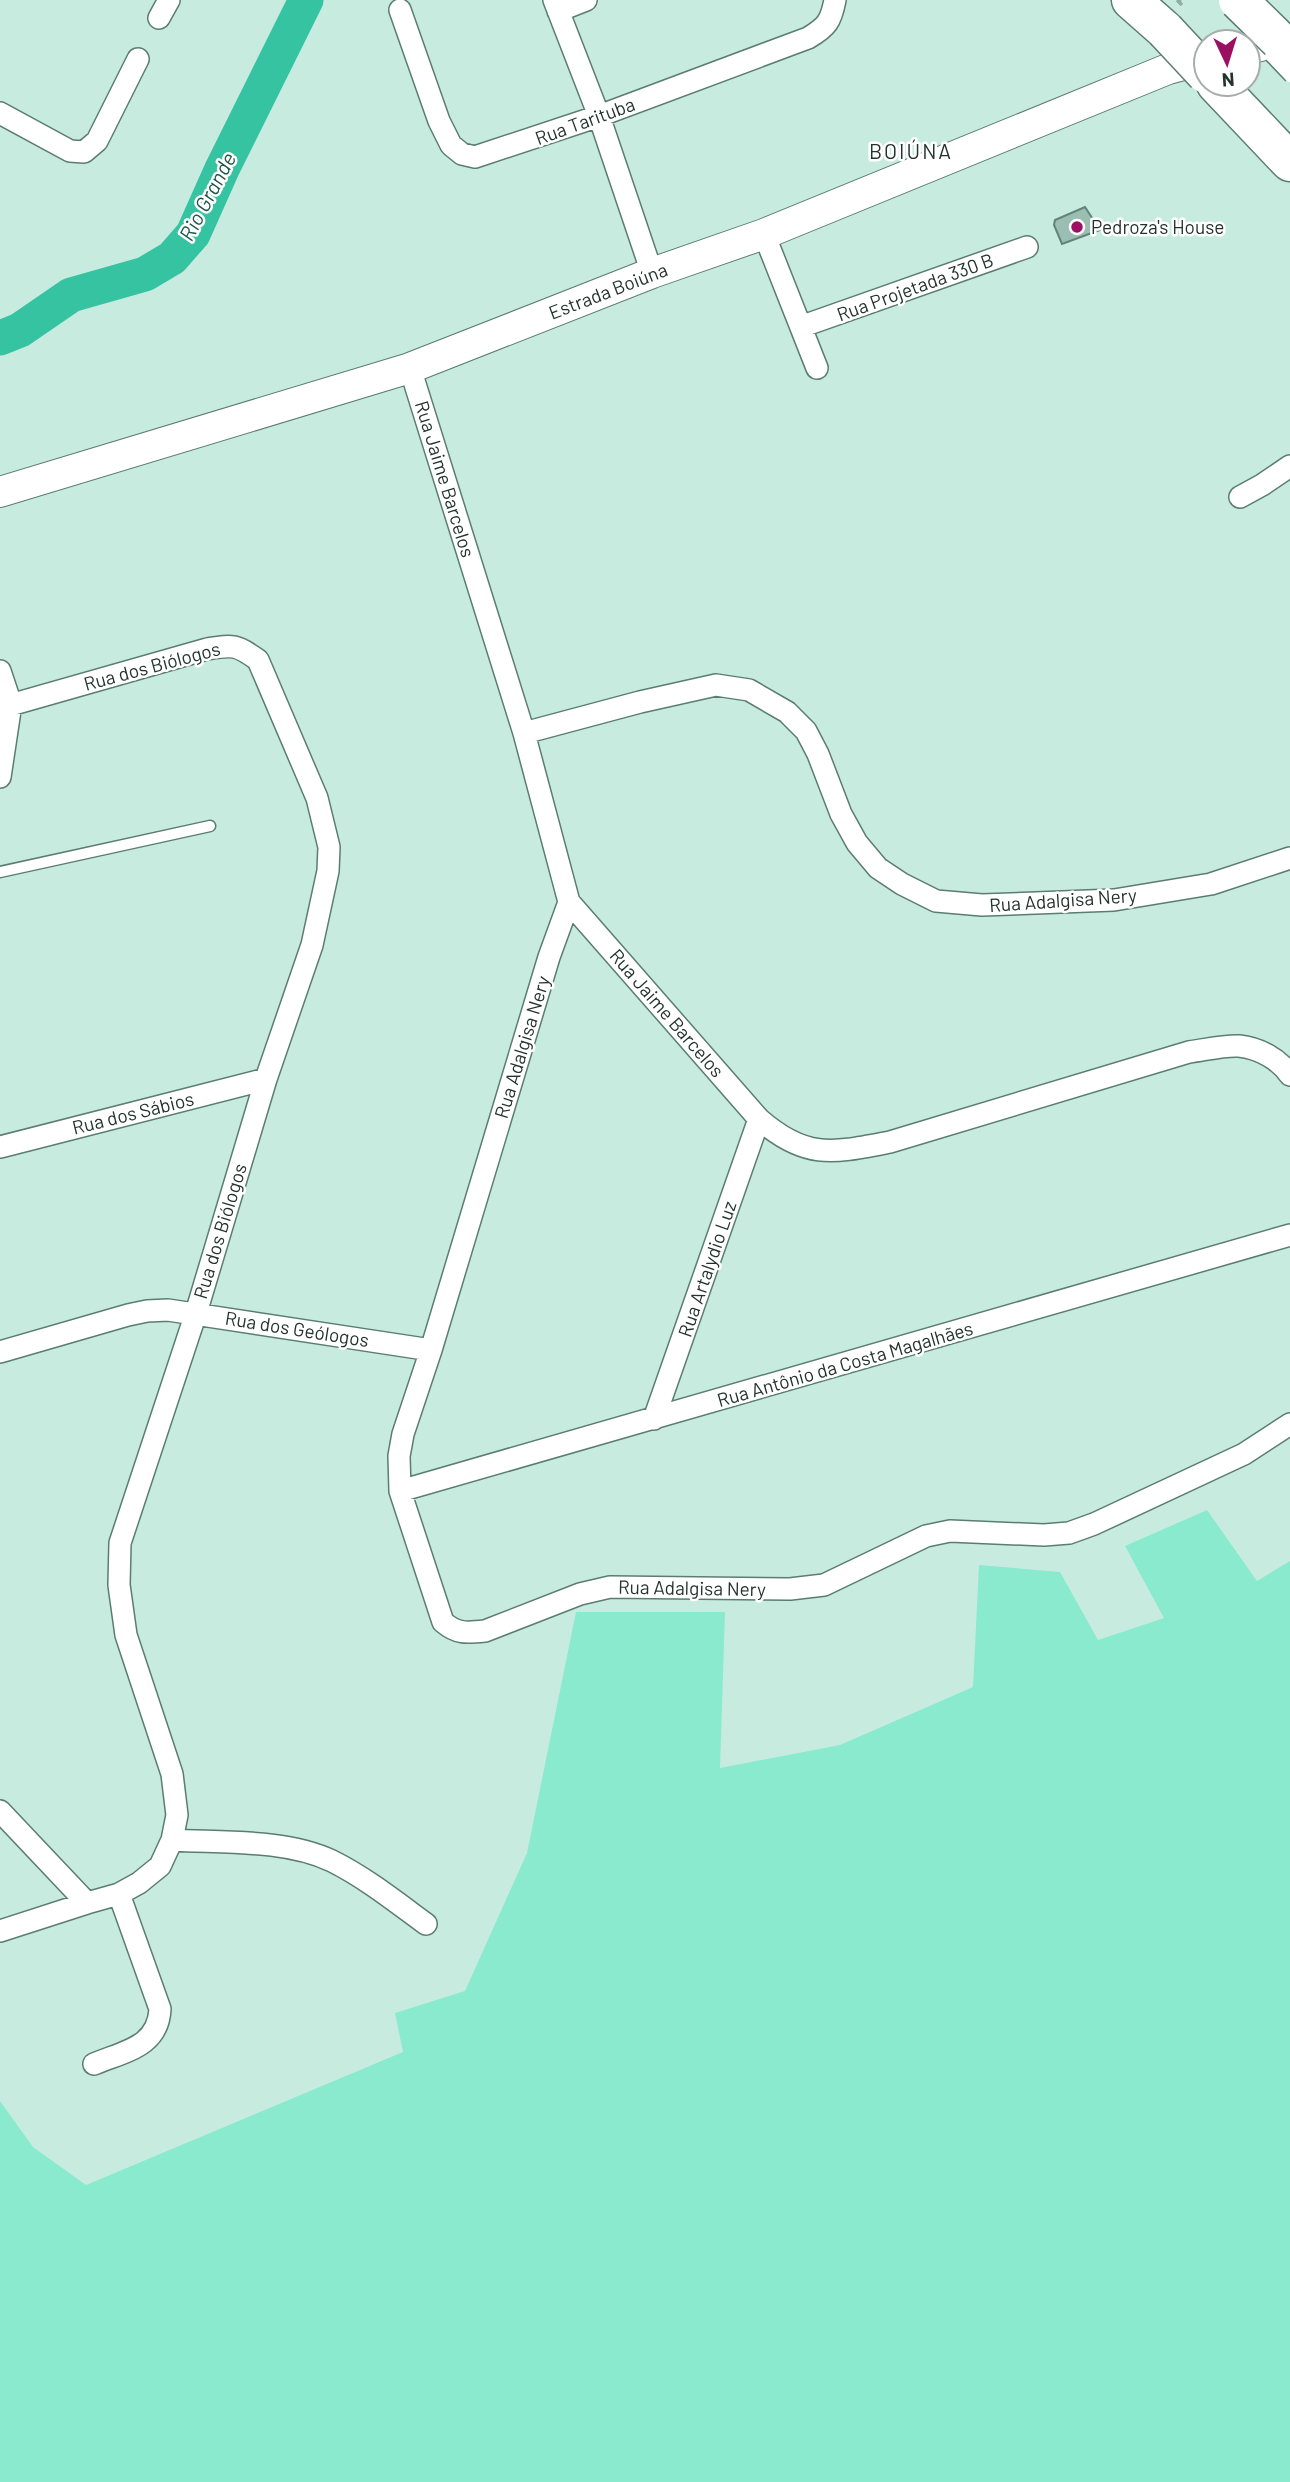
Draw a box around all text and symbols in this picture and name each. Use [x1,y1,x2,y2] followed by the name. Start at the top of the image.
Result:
[1192,28,1262,98] north arrow
[1221,69,1235,92] text: N
[532,92,638,149] street label: Rua Tarituba
[869,138,953,163] district label: BOIÚNA
[173,148,240,245] water label: Rio Grande
[1091,215,1224,238] place label: Pedroza's House
[1069,219,1085,235] marker: Pedroza's House
[833,248,996,326] street label: Rua Projetada 330 B
[545,257,670,324] street label: Estrada Boiúna
[411,398,480,560] street label: Rua Jaime Barcelos
[81,636,223,695] street label: Rua dos Biólogos
[988,883,1138,916] street label: Rua Adalgisa Nery
[605,944,729,1082] street label: Rua Jaime Barcelos
[489,973,554,1121] street label: Rua Adalgisa Nery
[70,1086,196,1139] street label: Rua dos Sábios
[188,1160,251,1301] street label: Rua dos Biólogos
[672,1198,741,1340] street label: Rua Artalydio Luz
[224,1306,371,1351] street label: Rua dos Geólogos
[714,1316,975,1411] street label: Rua Antônio da Costa Magalhães
[618,1575,766,1600] street label: Rua Adalgisa Nery

